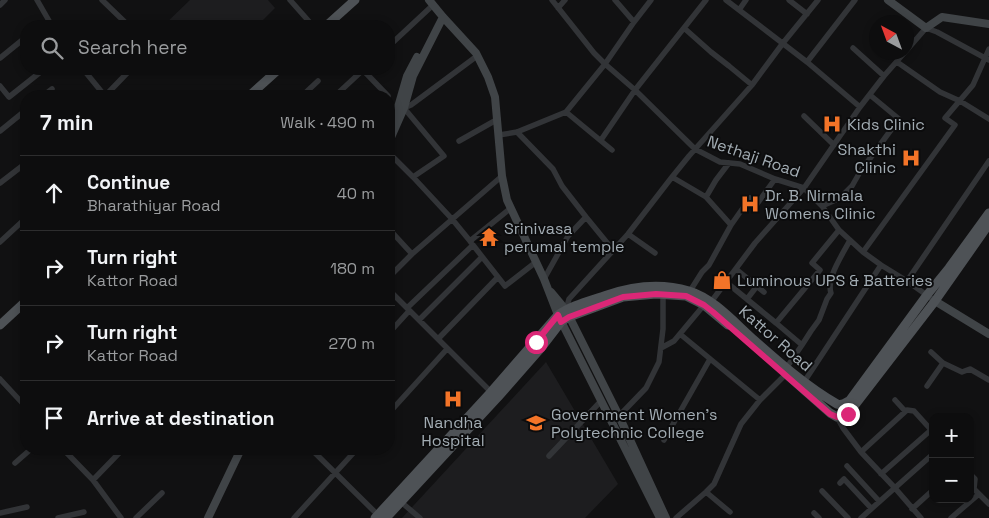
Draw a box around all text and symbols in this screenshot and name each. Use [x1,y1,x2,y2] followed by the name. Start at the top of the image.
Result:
[869,15,914,60] north arrow
[20,20,395,75] search box
[38,34,66,62] icon: search
[78,35,188,60] text: Search here
[40,109,93,136] text: 7 min
[280,112,375,133] text: Walk · 490 m
[821,113,843,135] hospital icon: Kids Clinic
[847,114,925,135] place label: Kids Clinic
[704,131,803,182] street label: Nethaji Road
[837,139,896,178] place label: Shakthi Clinic
[900,147,922,169] hospital icon: Shakthi Clinic
[87,170,170,195] text: Continue
[40,179,68,207] icon: ahead
[337,183,375,204] text: 40 m
[765,185,876,224] place label: Dr. B. Nirmala Womens Clinic
[739,193,761,215] hospital icon: Dr. B. Nirmala Womens Clinic
[87,195,221,216] text: Bharathiyar Road
[504,218,625,257] place label: Srinivasa perumal temple
[478,226,500,248] temple icon: Srinivasa perumal temple
[87,245,177,270] text: Turn right
[40,254,68,282] icon: right
[330,258,375,279] text: 180 m
[711,269,733,291] shop icon: Luminous UPS & Batteries
[87,270,178,291] text: Kattor Road
[737,270,933,291] place label: Luminous UPS & Batteries
[735,301,817,376] street label: Kattor Road
[87,320,177,345] text: Turn right
[40,329,68,357] icon: right
[525,331,548,354] route start
[328,333,375,354] text: 270 m
[87,345,178,366] text: Kattor Road
[442,388,464,410] hospital icon: Nandha Hospital
[837,403,860,426] route end
[40,404,68,432] icon: arrive
[551,404,718,443] place label: Government Women's Polytechnic College
[87,406,275,431] text: Arrive at destination
[421,412,485,451] place label: Nandha Hospital
[525,412,547,434] school or university icon: Government Women's Polytechnic College
[929,413,974,503] map controls
[929,413,974,458] button: +
[929,458,974,503] button: −

